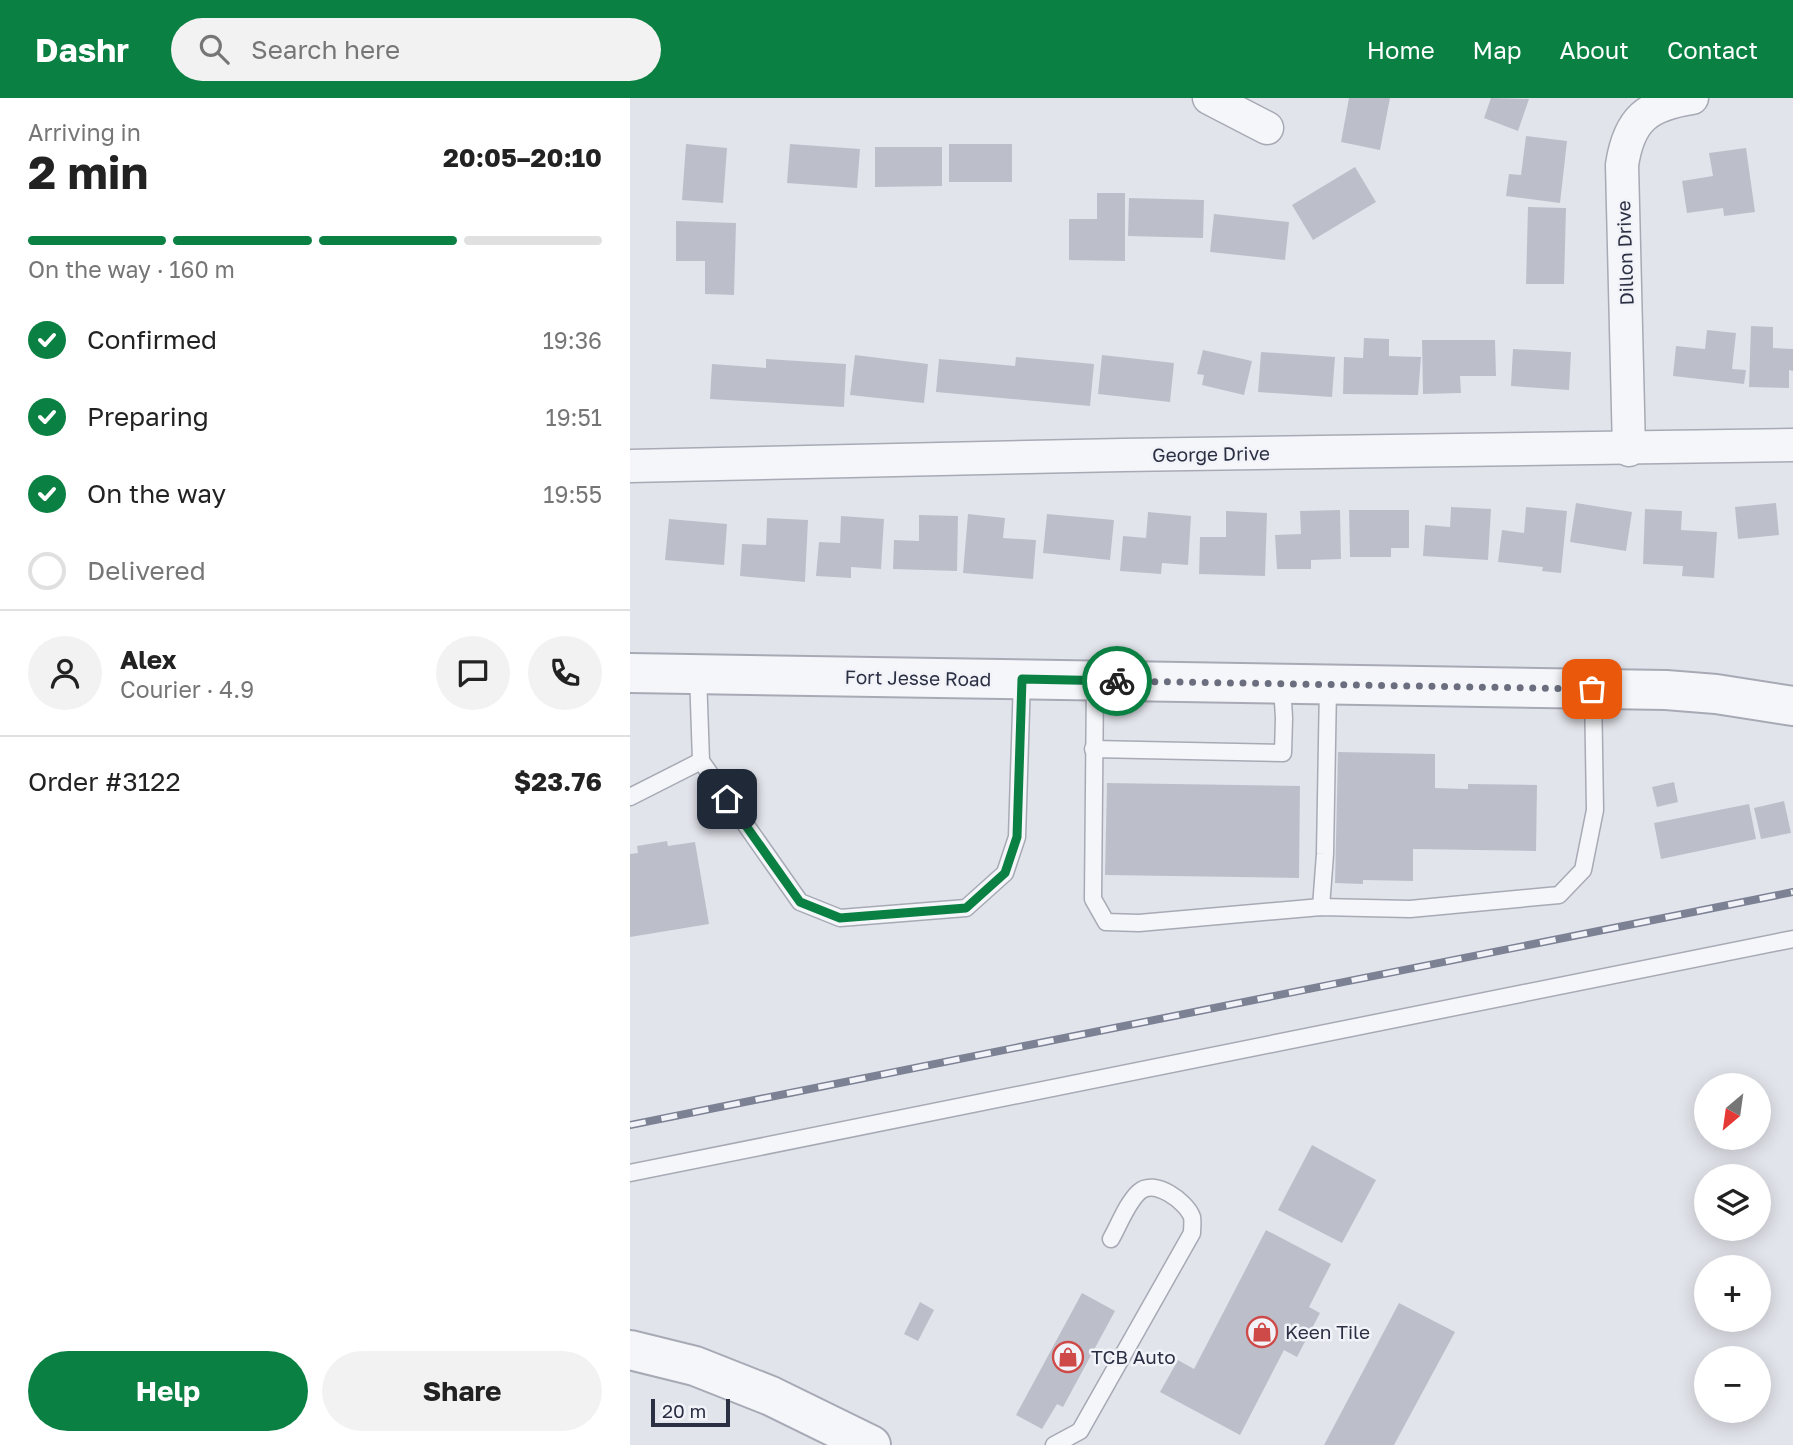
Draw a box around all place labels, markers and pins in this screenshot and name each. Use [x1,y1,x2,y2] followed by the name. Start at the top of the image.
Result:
[1562,659,1622,719] pin
[697,769,757,829] pin
[1245,1315,1279,1349] shop icon: Keen Tile
[1285,1320,1370,1343] place label: Keen Tile
[1051,1340,1085,1374] shop icon: TCB Auto
[1091,1345,1176,1368] place label: TCB Auto

